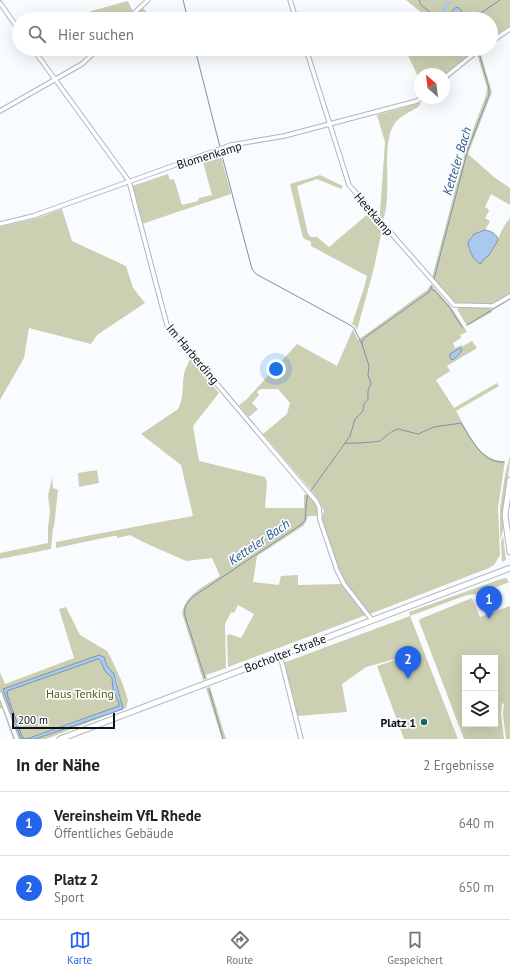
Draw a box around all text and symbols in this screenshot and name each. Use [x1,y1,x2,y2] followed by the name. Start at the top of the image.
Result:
[12,12,498,56] search box
[26,23,48,45] icon: search
[58,25,134,44] text: Hier suchen
[414,68,450,104] north arrow
[439,125,475,197] water label: Ketteler Bach
[175,138,243,172] street label: Blomenkamp
[351,189,397,239] street label: Heetkamp
[164,321,222,387] street label: Im Harberding
[266,359,286,379] your location
[225,515,293,569] water label: Ketteler Bach
[476,586,502,619] pin: 1
[242,631,328,675] street label: Bocholter Straße
[395,646,421,679] pin: 2
[462,655,498,727] map controls
[462,655,498,691] button: locate
[46,686,114,701] park label: Haus Tenking
[462,691,498,727] button: layers
[12,711,115,730] scale bar
[18,713,48,727] text: 200 m
[380,715,416,730] place label: Platz 1
[419,717,429,727] marker: Platz 1
[16,754,100,776] text: In der Nähe
[423,757,494,774] text: 2 Ergebnisse
[54,806,201,825] text: Vereinsheim VfL Rhede
[25,815,33,832] text: 1
[459,815,494,832] text: 640 m
[54,825,174,842] text: Öffentliches Gebäude
[54,870,98,889] text: Platz 2
[25,879,33,896] text: 2
[459,879,494,896] text: 650 m
[54,889,84,906] text: Sport
[67,929,92,967] tab: Karte
[226,929,253,967] tab: Route
[387,929,443,967] tab: Gespeichert

